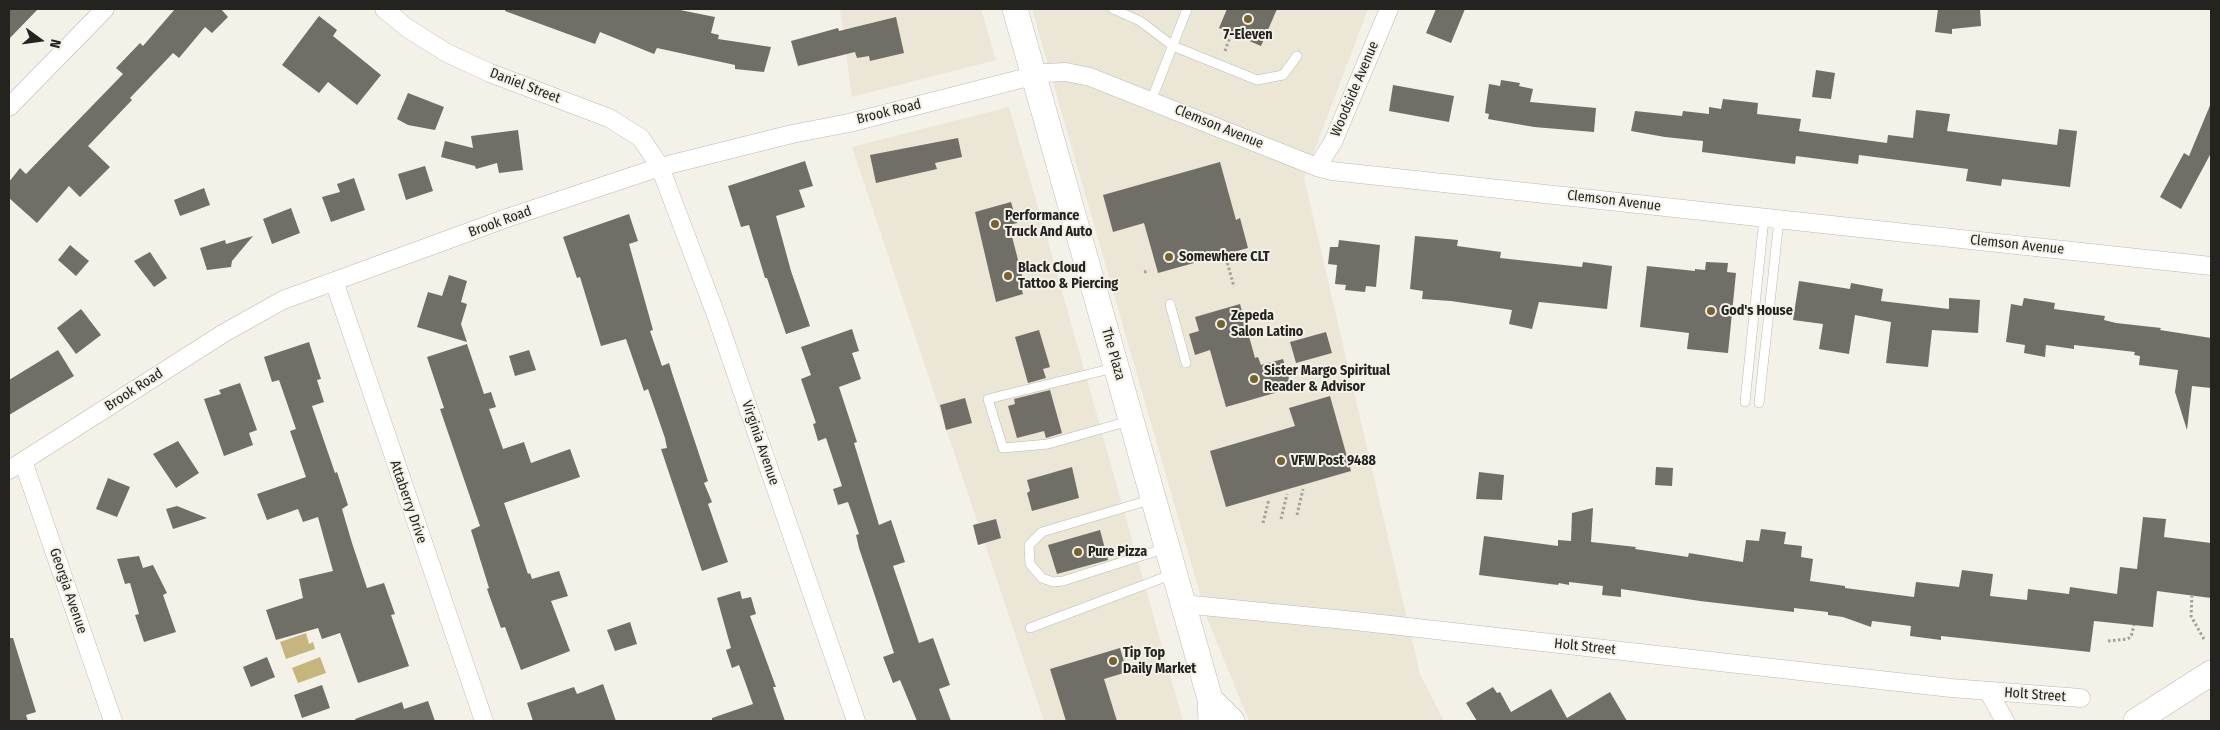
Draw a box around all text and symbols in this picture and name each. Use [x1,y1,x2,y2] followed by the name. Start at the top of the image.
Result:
[1242,13,1254,25] marker: 7-Eleven
[15,15,65,65] north arrow
[1223,27,1273,43] place label: 7-Eleven
[46,38,64,50] text: N
[1327,39,1383,139] street label: Woodside Avenue
[487,65,563,107] street label: Daniel Street
[855,96,923,128] street label: Brook Road
[1172,102,1266,152] street label: Clemson Avenue
[1566,187,1662,215] street label: Clemson Avenue
[466,203,534,241] street label: Brook Road
[1005,208,1092,240] place label: Performance Truck And Auto
[989,218,1001,230] marker: Performance Truck And Auto
[1969,232,2065,258] street label: Clemson Avenue
[1179,249,1270,265] place label: Somewhere CLT
[1163,251,1175,263] marker: Somewhere CLT
[1018,260,1118,292] place label: Black Cloud Tattoo & Piercing
[1002,270,1014,282] marker: Black Cloud Tattoo & Piercing
[1721,303,1793,319] place label: God's House
[1705,305,1717,317] marker: God's House
[1231,308,1303,341] place label: Zepeda Salon Latino
[1215,318,1227,330] marker: Zepeda Salon Latino
[1097,326,1129,382] street label: The Plaza
[1264,363,1390,396] place label: Sister Margo Spiritual Reader & Advisor
[102,365,166,415] street label: Brook Road
[1248,373,1260,385] marker: Sister Margo Spiritual Reader & Advisor
[738,398,782,488] street label: Virginia Avenue
[1291,453,1376,469] place label: VFW Post 9488
[1275,455,1287,467] marker: VFW Post 9488
[386,458,430,546] street label: Attaberry Drive
[1088,544,1147,560] place label: Pure Pizza
[46,546,90,636] street label: Georgia Avenue
[1072,546,1084,558] marker: Pure Pizza
[1553,635,1617,659] street label: Holt Street
[1123,645,1196,678] place label: Tip Top Daily Market
[1107,655,1119,667] marker: Tip Top Daily Market
[2004,684,2066,706] street label: Holt Street

